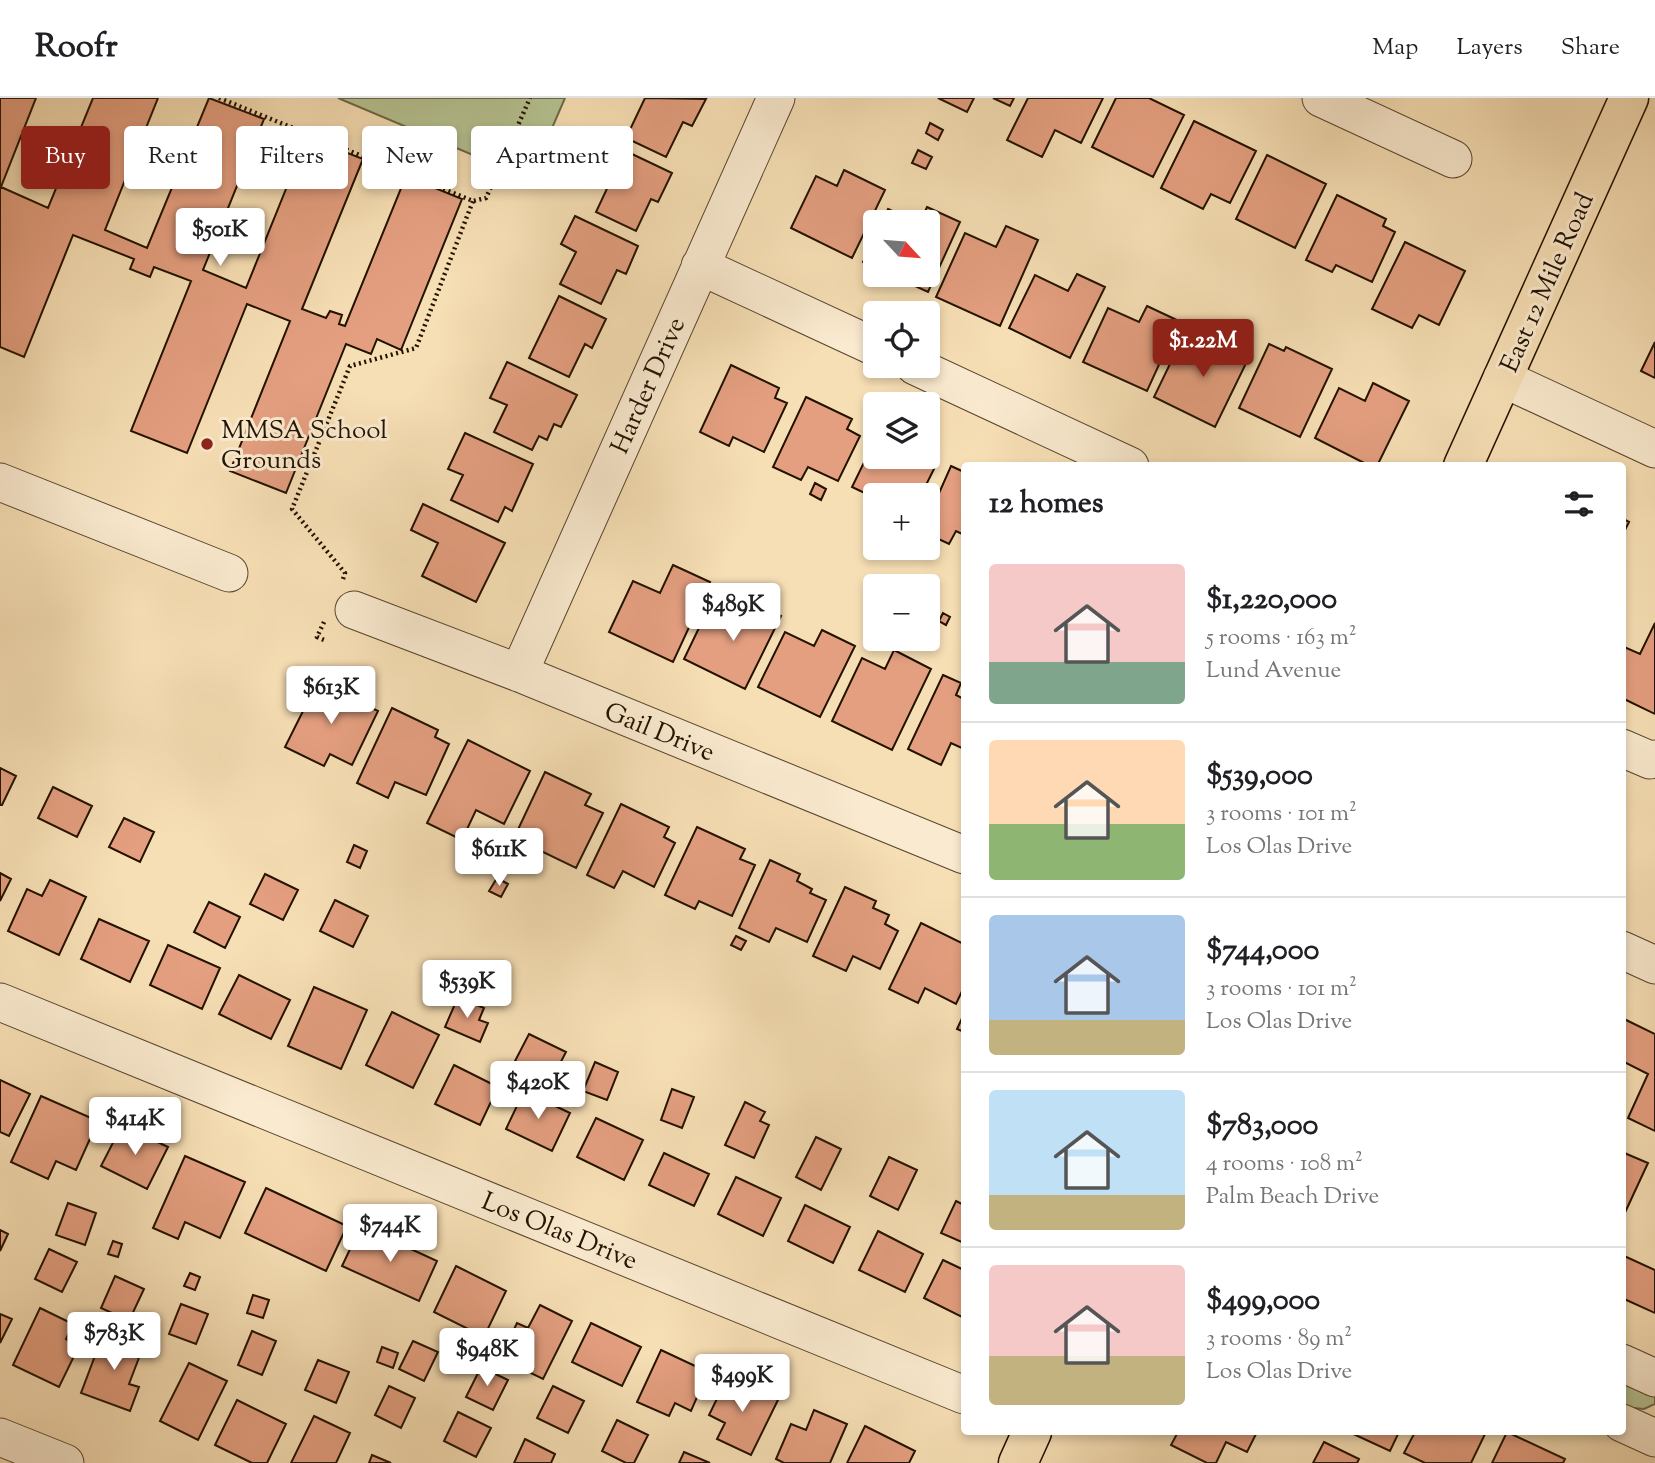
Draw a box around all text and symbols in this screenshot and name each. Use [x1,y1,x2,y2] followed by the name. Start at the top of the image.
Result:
[35,24,118,72] text: Roofr
[1372,31,1418,65] text: Map
[1456,31,1523,65] text: Layers
[1561,31,1620,65] text: Share
[21,126,110,189] chip: Buy
[124,126,222,189] chip: Rent
[236,126,348,189] chip: Filters
[362,126,457,189] chip: New
[471,126,633,189] chip: Apartment
[1492,187,1605,379] street label: East 12 Mile Road
[171,208,269,268] pin: $501K
[863,210,940,287] north arrow
[863,210,940,651] map controls
[192,214,248,247] text: $501K
[863,301,940,378] button: locate
[603,312,696,460] street label: Harder Drive
[1146,320,1260,379] pin: $1.22M
[1169,325,1237,358] text: $1.22M
[863,392,940,469] button: layers
[221,413,387,480] place label: MMSA School Grounds
[199,436,215,452] marker: MMSA School Grounds
[863,483,940,560] button: +
[989,483,1104,526] text: 12 homes
[1560,485,1598,523] icon: filters
[863,574,940,651] button: −
[1206,579,1337,622] text: $1,220,000
[684,584,782,643] pin: $489K
[701,589,765,622] text: $489K
[1045,592,1129,676] icon: home
[1206,622,1356,655] text: 5 rooms · 163 m²
[1206,655,1341,688] text: Lund Avenue
[282,666,380,726] pin: $613K
[302,672,360,705] text: $613K
[598,694,720,772] street label: Gail Drive
[1206,755,1313,798] text: $539,000
[1045,768,1129,852] icon: home
[1206,798,1357,831] text: 3 rooms · 101 m²
[450,828,548,888] pin: $611K
[1206,831,1352,864] text: Los Olas Drive
[471,834,527,867] text: $611K
[1206,930,1319,973] text: $744,000
[1045,943,1129,1027] icon: home
[418,960,516,1020] pin: $539K
[438,966,496,999] text: $539K
[1206,973,1357,1006] text: 3 rooms · 101 m²
[1206,1006,1352,1039] text: Los Olas Drive
[489,1062,587,1121] pin: $420K
[506,1067,570,1100] text: $420K
[86,1098,184,1157] pin: $414K
[105,1103,165,1136] text: $414K
[1206,1105,1318,1148] text: $783,000
[1045,1118,1129,1202] icon: home
[1206,1148,1363,1181] text: 4 rooms · 108 m²
[1206,1181,1379,1214] text: Palm Beach Drive
[475,1184,643,1280] street label: Los Olas Drive
[341,1204,439,1264] pin: $744K
[359,1210,421,1243] text: $744K
[1206,1280,1320,1323] text: $499,000
[1045,1293,1129,1377] icon: home
[65,1312,163,1372] pin: $783K
[83,1318,145,1351] text: $783K
[1206,1323,1352,1356] text: 3 rooms · 89 m²
[438,1328,536,1388] pin: $948K
[455,1334,519,1367] text: $948K
[693,1354,791,1414] pin: $499K
[1206,1356,1352,1389] text: Los Olas Drive
[711,1360,773,1393] text: $499K

